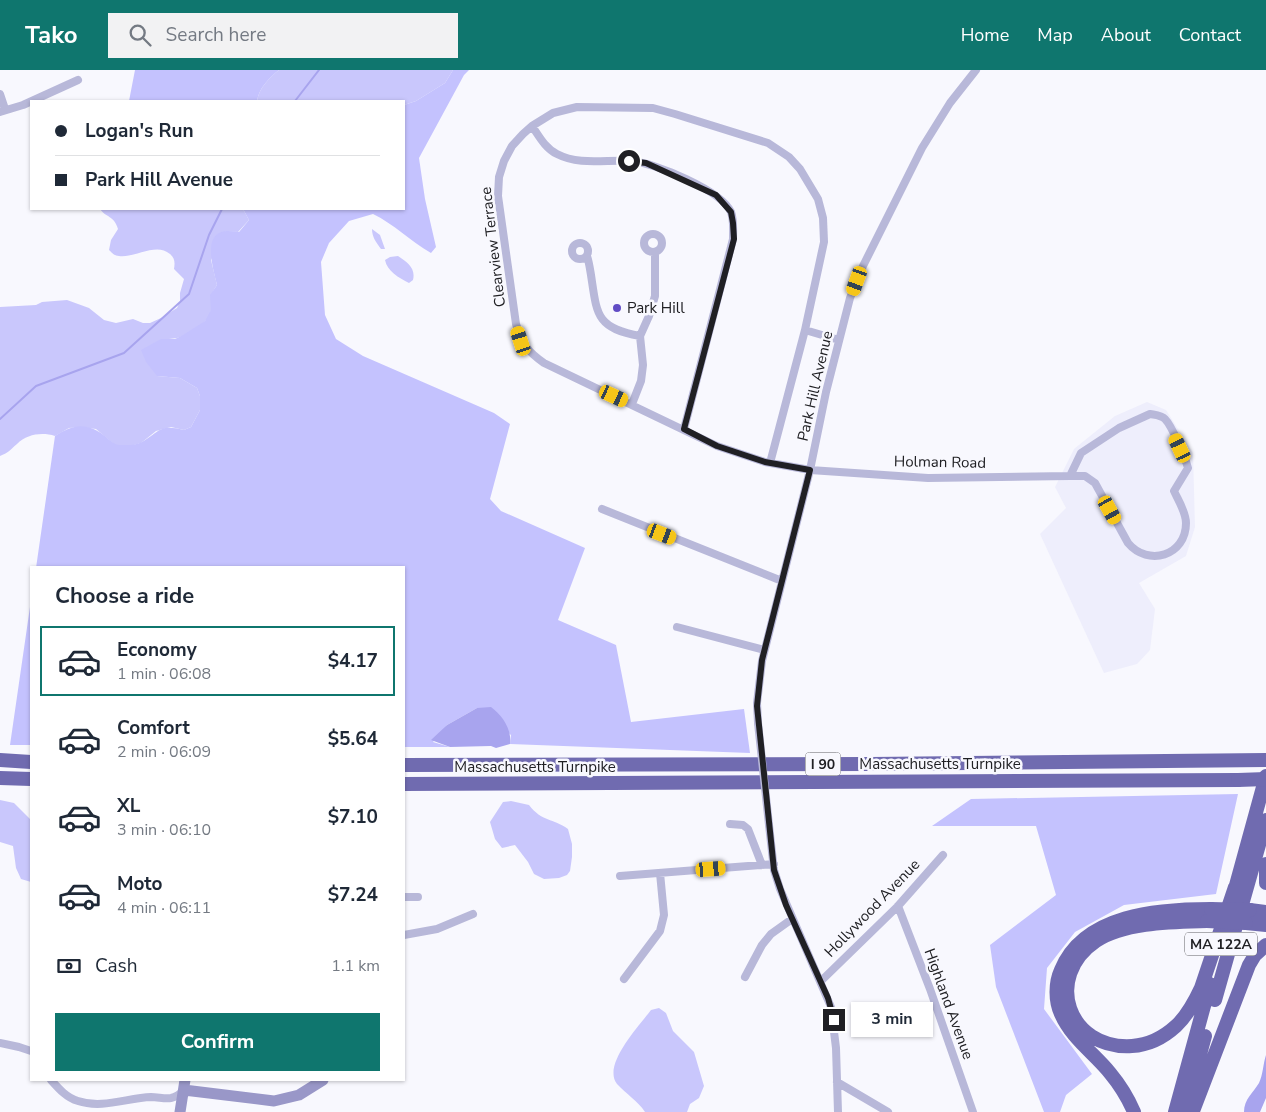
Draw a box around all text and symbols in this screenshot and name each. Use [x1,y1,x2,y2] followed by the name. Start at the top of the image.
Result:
[108,13,458,58] search box
[25,19,78,51] text: Tako
[126,21,154,49] icon: search
[166,22,266,48] text: Search here
[961,23,1009,47] text: Home
[1037,23,1073,47] text: Map
[1101,23,1151,47] text: About
[1179,23,1241,47] text: Contact
[85,118,194,144] text: Logan's Run
[618,150,640,172] route start
[85,167,233,193] text: Park Hill Avenue
[476,186,510,308] street label: Clearview Terrace
[844,264,869,298] car
[627,298,685,318] place label: Park Hill
[611,302,623,314] marker: Park Hill
[509,324,532,358] car
[793,329,837,443] street label: Park Hill Avenue
[597,383,630,409] car
[1166,431,1193,465] car
[894,451,986,473] street label: Holman Road
[1096,493,1123,527] car
[645,522,678,546] car
[55,581,194,611] text: Choose a ride
[117,637,197,663] text: Economy
[57,639,102,684] icon: car
[328,648,378,674] text: $4.17
[117,663,211,685] text: 1 min · 06:08
[117,715,190,741] text: Comfort
[57,717,102,762] icon: car
[328,726,378,752] text: $5.64
[117,741,211,763] text: 2 min · 06:09
[806,752,840,776] road number: I 90
[859,754,1021,774] street label: Massachusetts Turnpike
[454,757,616,777] street label: Massachusetts Turnpike
[117,793,140,819] text: XL
[57,795,102,840] icon: car
[328,804,378,830] text: $7.10
[117,819,211,841] text: 3 min · 06:10
[820,855,924,961] street label: Hollywood Avenue
[695,860,726,878] car
[117,871,163,897] text: Moto
[57,873,102,918] icon: car
[328,882,378,908] text: $7.24
[117,897,211,919] text: 4 min · 06:11
[1185,932,1257,956] road number: MA 122A
[920,946,978,1062] street label: Highland Avenue
[55,952,83,980] icon: cash
[95,953,137,979] text: Cash
[331,955,380,977] text: 1.1 km
[852,1002,934,1038] callout: 3 min
[871,1008,913,1030] text: 3 min
[823,1009,845,1031] route end
[55,1013,380,1071] button: Confirm

